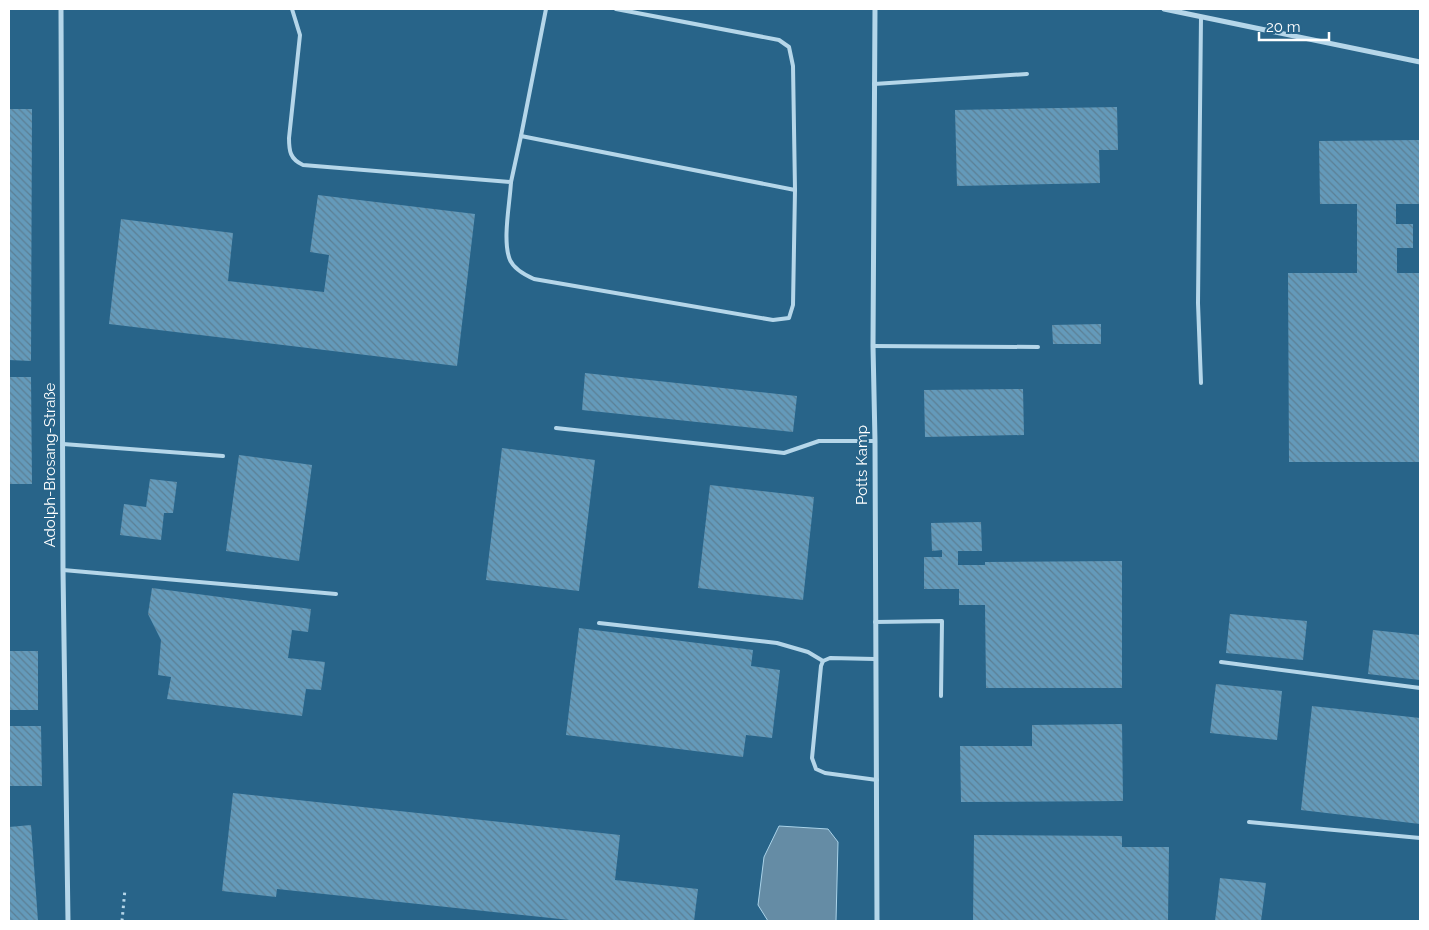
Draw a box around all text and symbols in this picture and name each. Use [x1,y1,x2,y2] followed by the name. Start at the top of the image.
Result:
[1259,10,1329,42] scale bar
[1266,18,1301,36] text: 20 m
[41,382,59,547] street label: Adolph-Brosang-Straße
[853,425,871,505] street label: Potts Kamp

